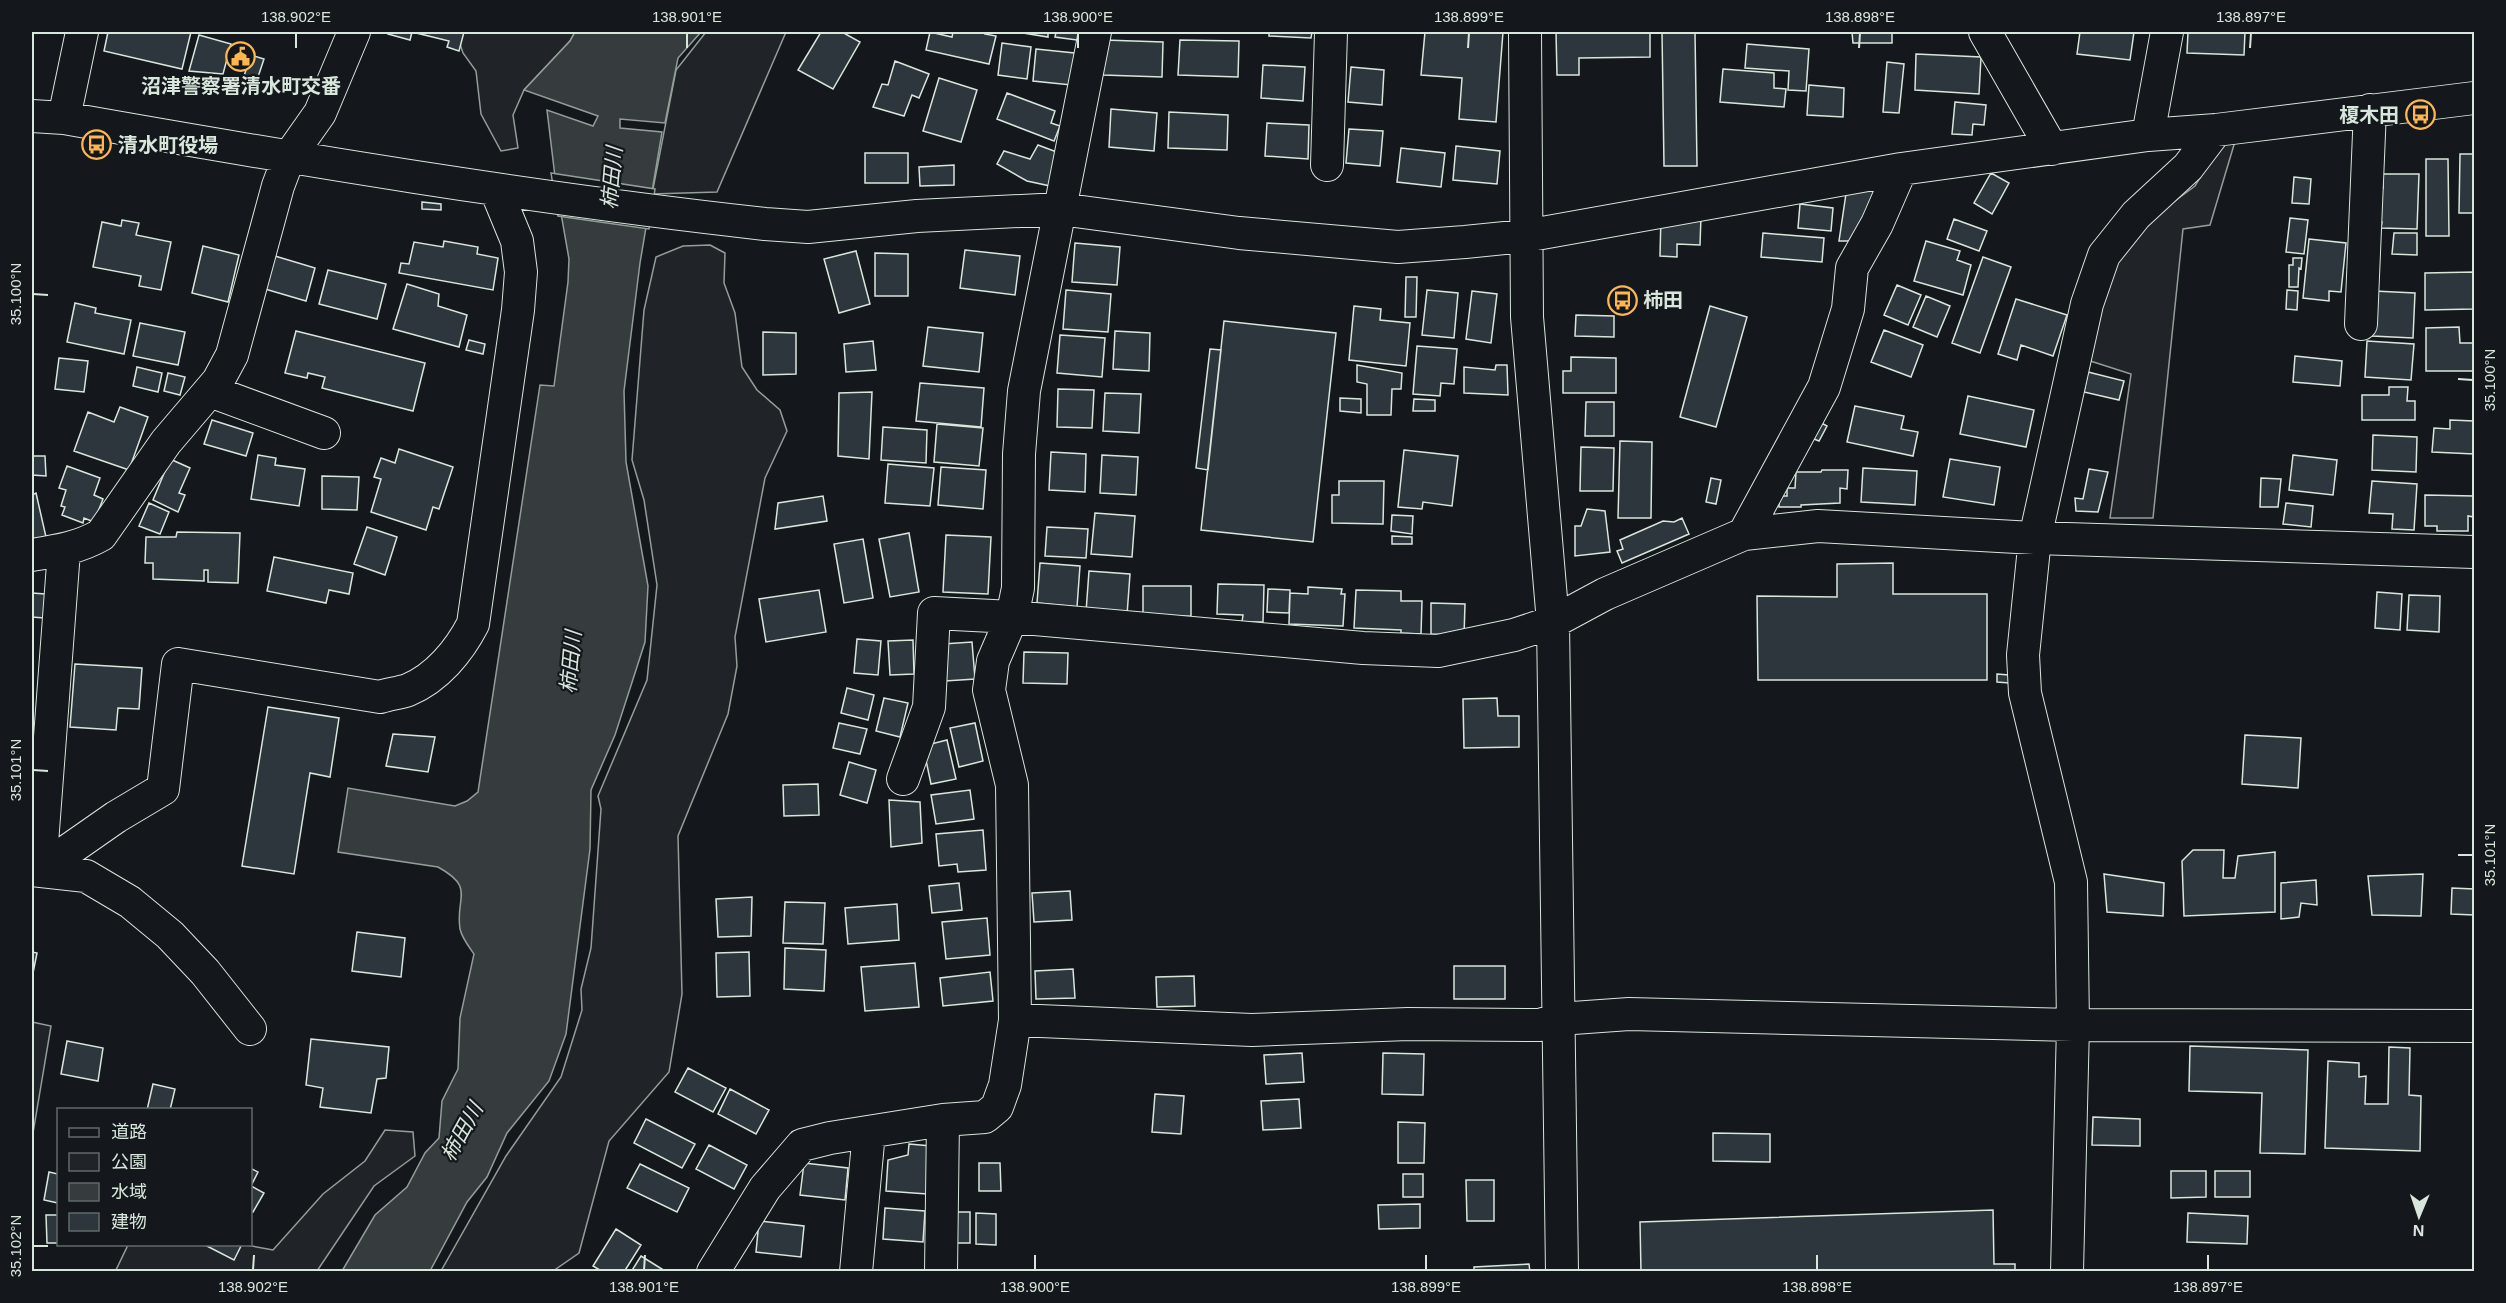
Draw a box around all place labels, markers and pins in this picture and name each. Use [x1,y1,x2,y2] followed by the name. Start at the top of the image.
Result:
[225,40,257,72] public building icon: 沼津警察署清水町交番
[141,75,341,97] place label: 沼津警察署清水町交番
[2404,99,2436,131] bus stop icon: 榎木田
[2339,104,2399,126] place label: 榎木田
[81,129,113,161] bus stop icon: 清水町役場
[118,134,218,156] place label: 清水町役場
[1606,284,1638,316] bus stop icon: 柿田
[1643,289,1683,311] place label: 柿田

